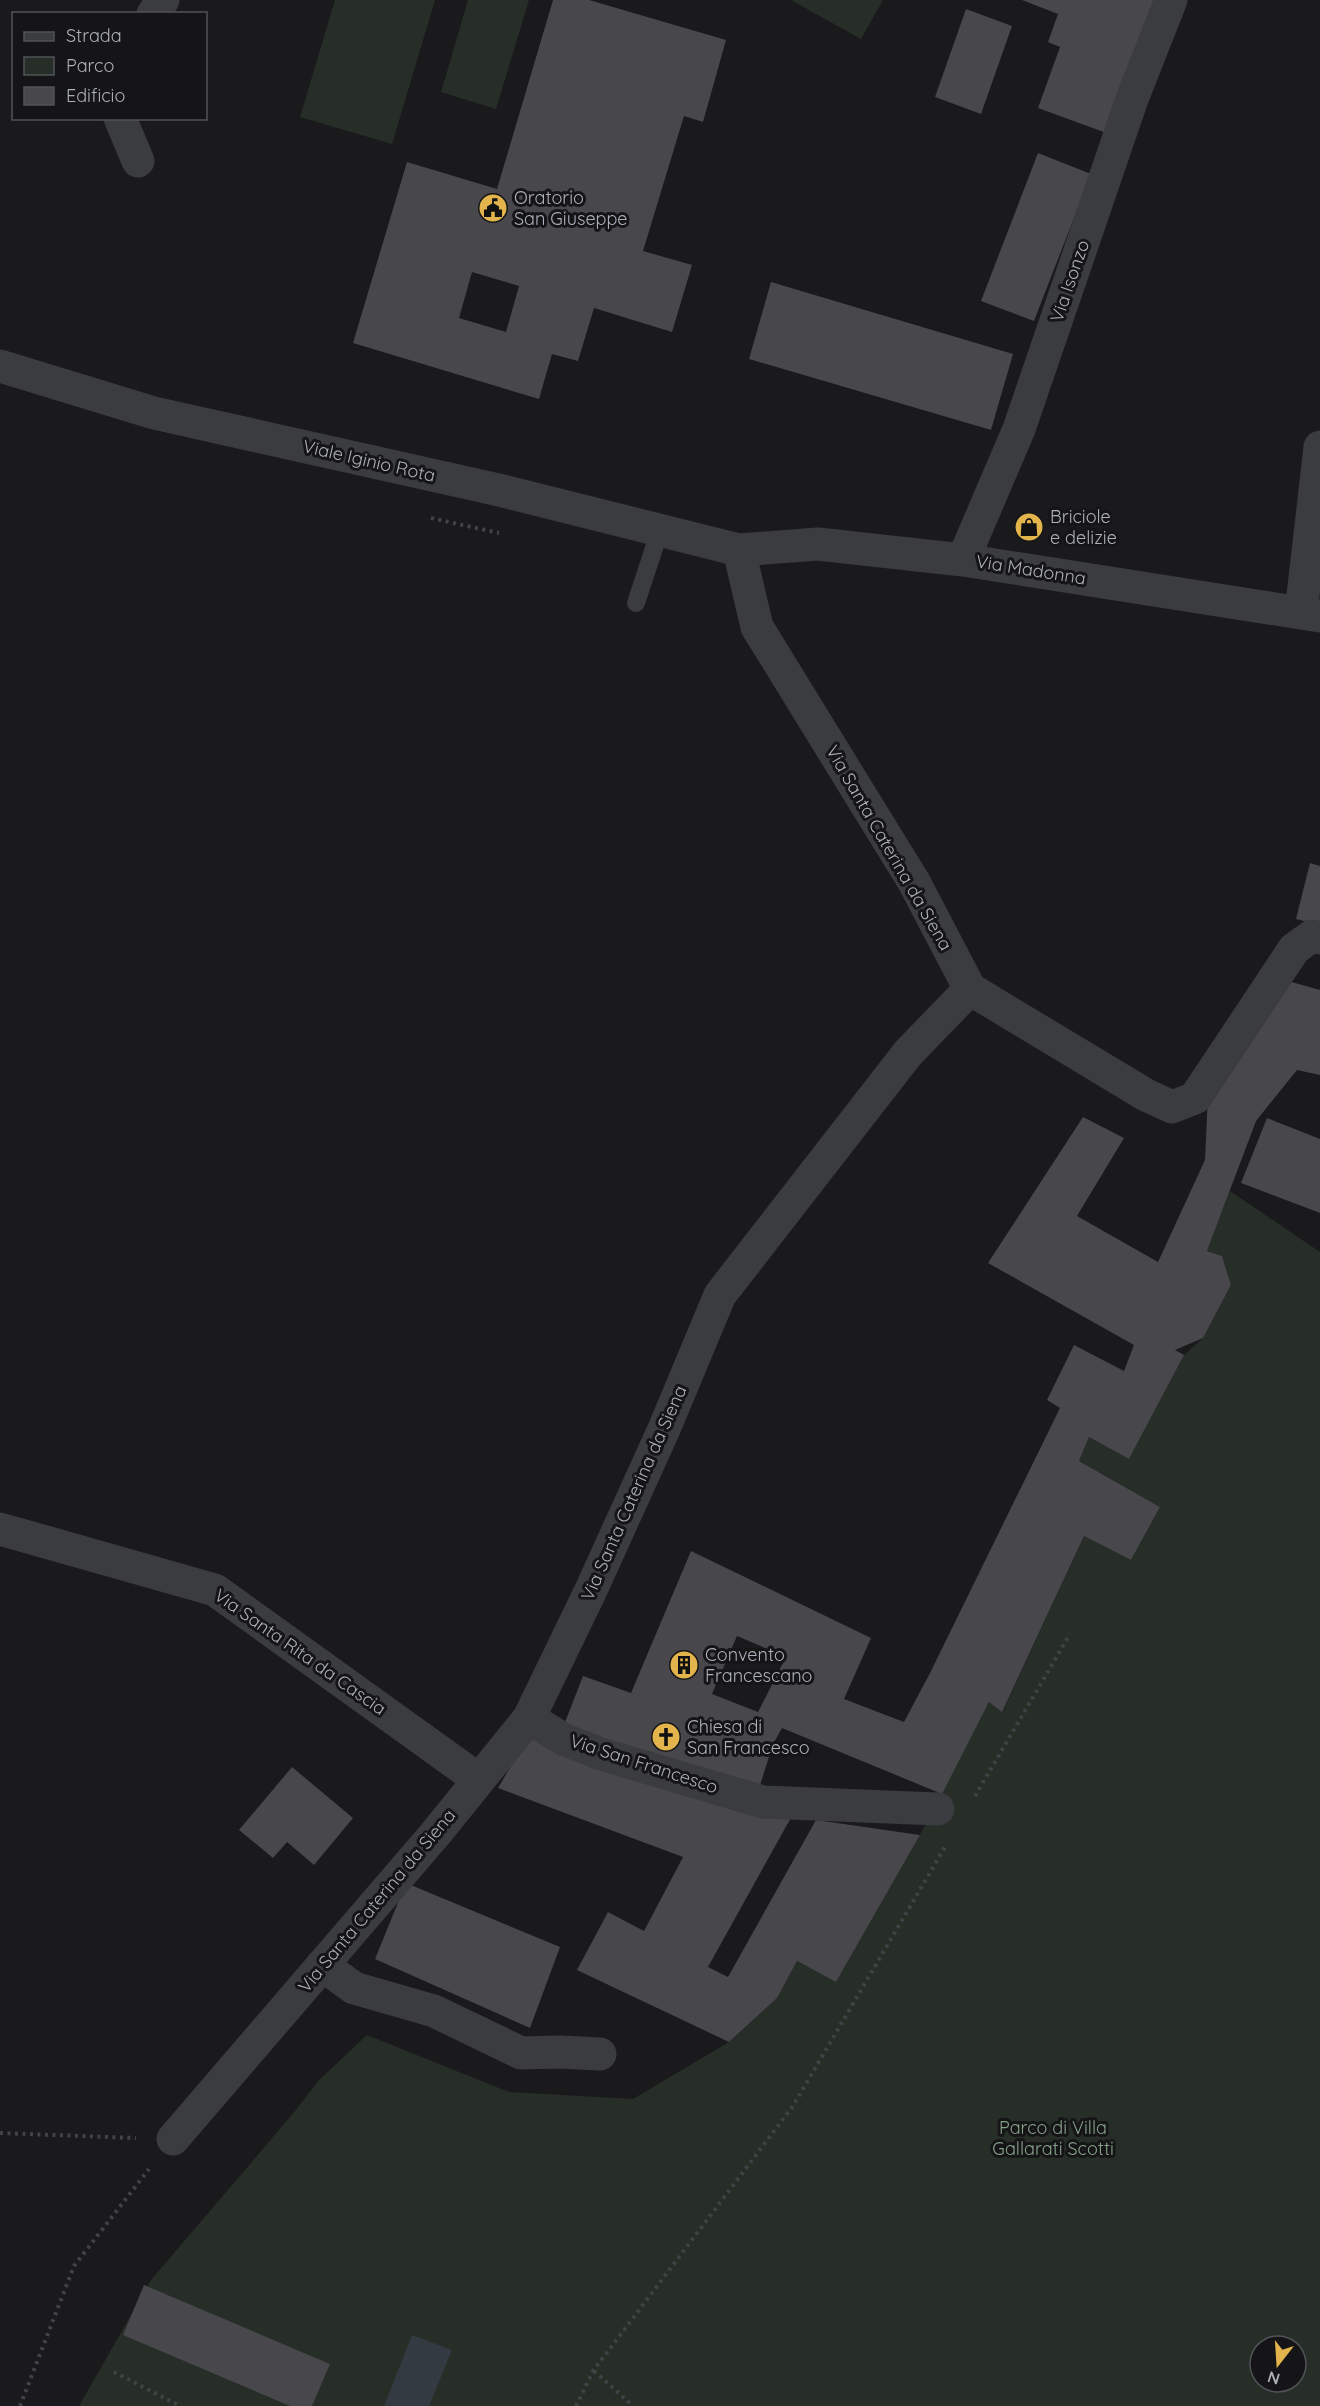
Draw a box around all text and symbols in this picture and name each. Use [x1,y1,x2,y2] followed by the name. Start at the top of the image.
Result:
[12,12,207,120] legend
[66,24,122,47] text: Strada
[66,54,114,77] text: Parco
[66,84,125,107] text: Edificio
[514,186,628,230] place label: Oratorio San Giuseppe
[477,192,509,224] public building icon: Oratorio San Giuseppe
[1045,237,1094,325] street label: Via Isonzo
[301,434,438,487] street label: Viale Iginio Rota
[1050,505,1117,549] place label: Briciole e delizie
[1013,511,1045,543] shop icon: Briciole e delizie
[974,549,1088,590] street label: Via Madonna
[821,741,958,954] street label: Via Santa Caterina da Siena
[576,1382,691,1604] street label: Via Santa Caterina da Siena
[210,1583,391,1720] street label: Via Santa Rita da Cascia
[705,1643,813,1687] place label: Convento Francescano
[668,1649,700,1681] building icon: Convento Francescano
[687,1715,810,1759] place label: Chiesa di San Francesco
[650,1721,682,1753] church icon: Chiesa di San Francesco
[567,1729,721,1798] street label: Via San Francesco
[293,1804,460,1997] street label: Via Santa Caterina da Siena
[992,2116,1114,2160] park label: Parco di Villa Gallarati Scotti
[1248,2334,1308,2394] north arrow
[1265,2367,1282,2390] text: N

